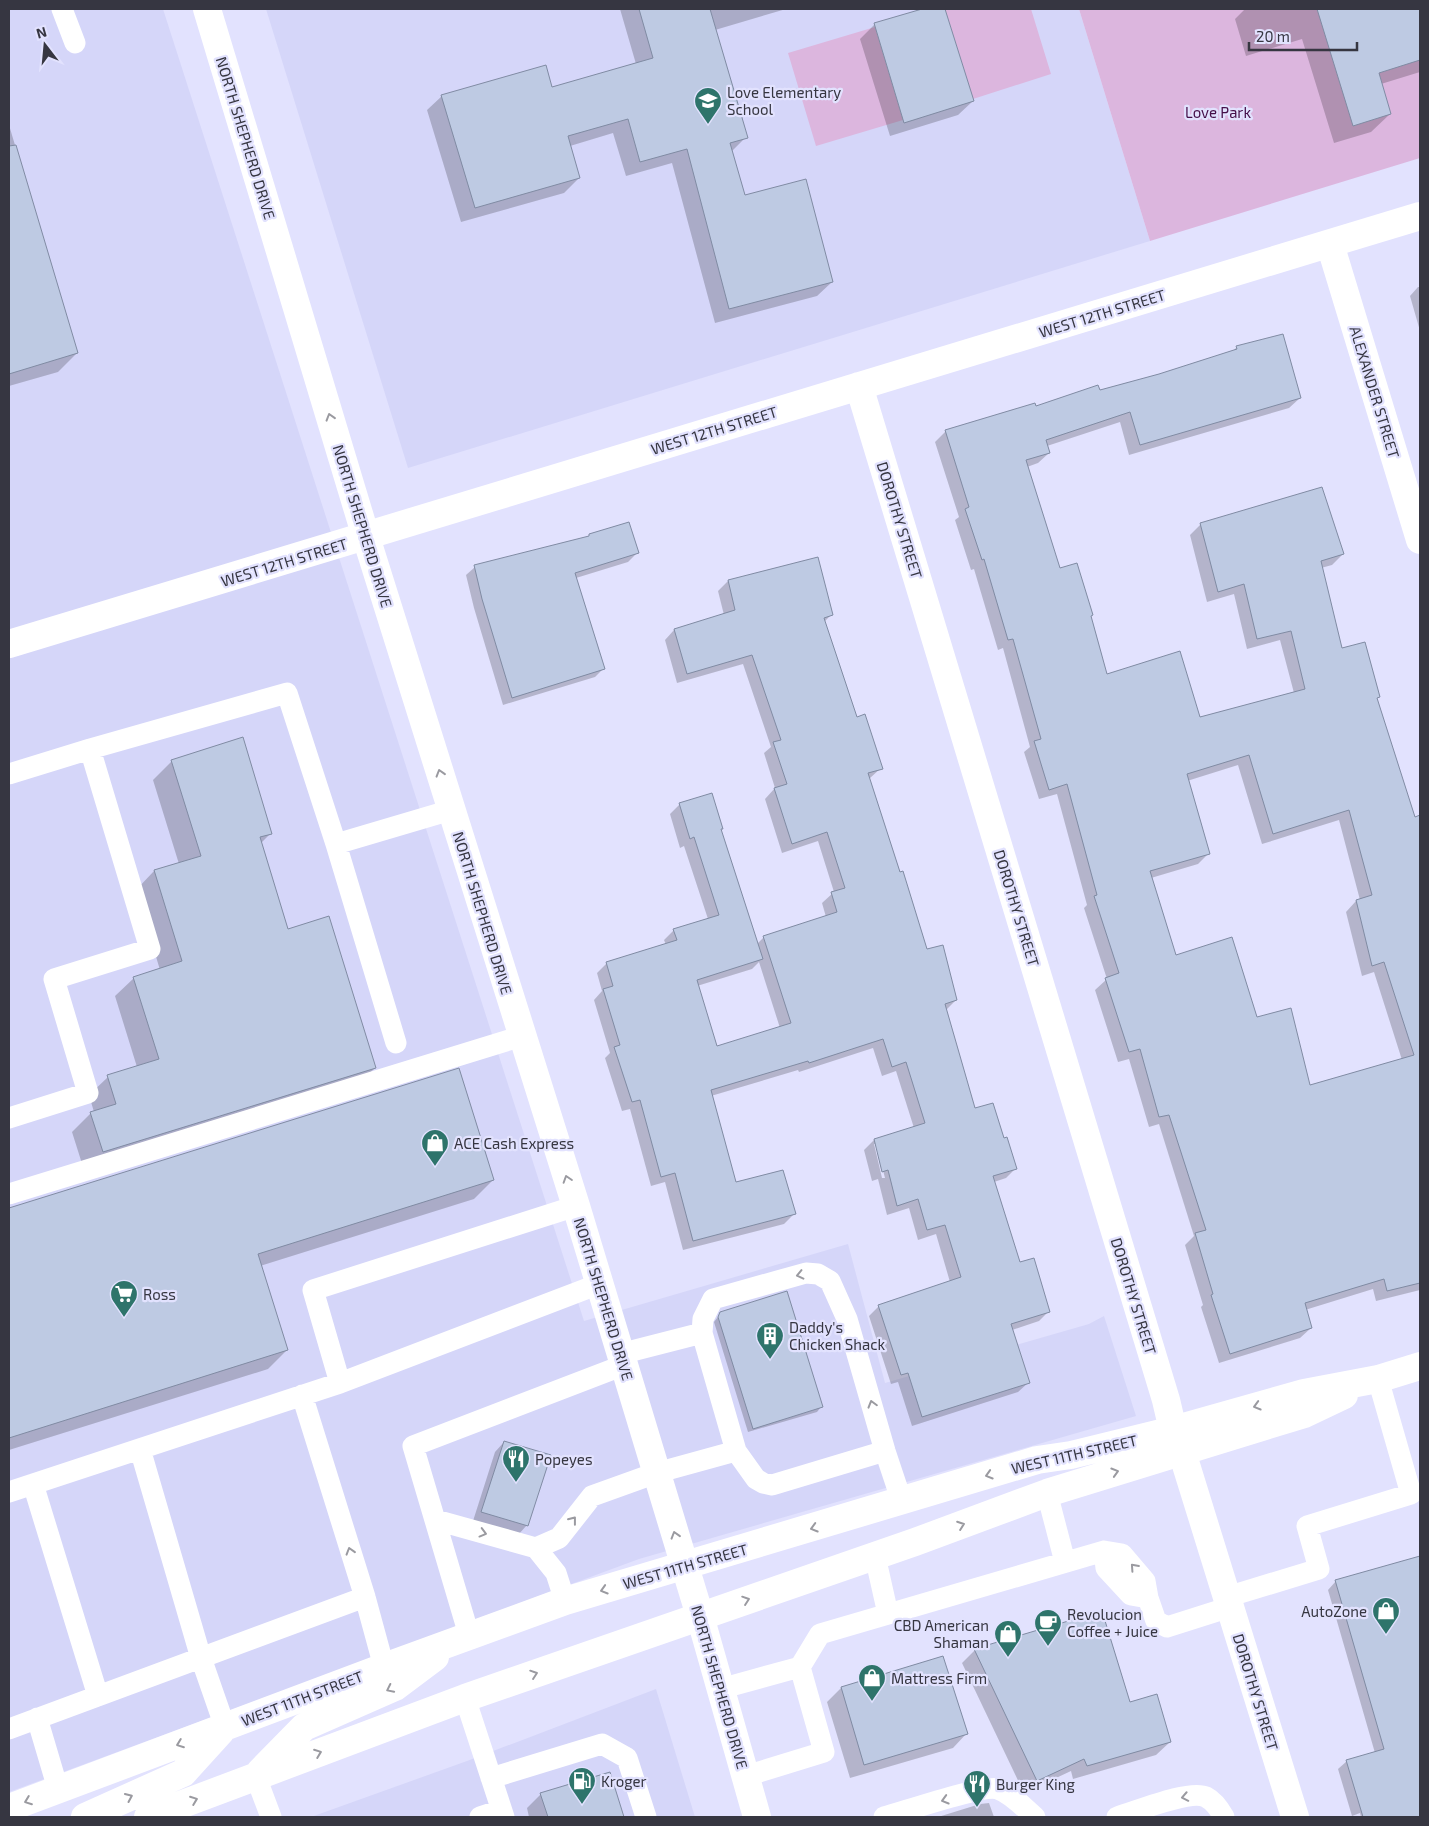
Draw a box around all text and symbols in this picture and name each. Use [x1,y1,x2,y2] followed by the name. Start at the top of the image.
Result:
[20,20,70,70] north arrow
[1249,20,1356,52] scale bar
[34,22,48,42] text: N
[1256,27,1290,45] text: 20 m
[213,54,279,222] street label: NORTH SHEPHERD DRIVE
[727,83,841,118] place label: Love Elementary School
[693,86,723,125] school or university icon: Love Elementary School
[1185,103,1251,121] park label: Love Park
[1037,285,1168,341] street label: WEST 12TH STREET
[1346,324,1404,461] street label: ALEXANDER STREET
[649,402,780,458] street label: WEST 12TH STREET
[326,414,336,422] one-way arrow
[330,442,396,610] street label: NORTH SHEPHERD DRIVE
[874,459,926,581] street label: DOROTHY STREET
[219,534,350,590] street label: WEST 12TH STREET
[435,770,445,778] one-way arrow
[450,829,516,997] street label: NORTH SHEPHERD DRIVE
[991,847,1043,969] street label: DOROTHY STREET
[420,1128,450,1167] shop icon: ACE Cash Express
[454,1134,574,1152] place label: ACE Cash Express
[563,1175,573,1183] one-way arrow
[571,1215,637,1383] street label: NORTH SHEPHERD DRIVE
[1108,1235,1160,1357] street label: DOROTHY STREET
[796,1269,805,1280] one-way arrow
[109,1279,139,1318] supermarket icon: Ross
[143,1285,176,1303] place label: Ross
[789,1318,886,1353] place label: Daddy's Chicken Shack
[755,1321,785,1360] building icon: Daddy's Chicken Shack
[1252,1400,1261,1411] one-way arrow
[867,1401,877,1409] one-way arrow
[1009,1431,1139,1477] street label: WEST 11TH STREET
[501,1444,531,1483] restaurant icon: Popeyes
[535,1450,593,1468] place label: Popeyes
[1110,1468,1118,1478] one-way arrow
[986,1469,994,1479] one-way arrow
[568,1517,576,1526] one-way arrow
[956,1521,965,1531] one-way arrow
[811,1522,819,1532] one-way arrow
[479,1527,488,1538] one-way arrow
[670,1532,680,1540] one-way arrow
[621,1540,750,1592] street label: WEST 11TH STREET
[346,1547,356,1555] one-way arrow
[1130,1564,1139,1573] one-way arrow
[600,1584,609,1594] one-way arrow
[742,1596,750,1606] one-way arrow
[1371,1596,1401,1635] shop icon: AutoZone
[1301,1602,1367,1620] place label: AutoZone
[688,1603,752,1771] street label: NORTH SHEPHERD DRIVE
[1067,1605,1158,1640] place label: Revolucion Coffee + Juice
[1033,1608,1063,1647] cafe icon: Revolucion Coffee + Juice
[894,1616,989,1651] place label: CBD American Shaman
[993,1619,1023,1658] shop icon: CBD American Shaman
[1230,1631,1282,1753] street label: DOROTHY STREET
[857,1663,887,1702] shop icon: Mattress Firm
[239,1666,366,1729] street label: WEST 11TH STREET
[891,1669,987,1687] place label: Mattress Firm
[530,1670,538,1680] one-way arrow
[386,1683,395,1693] one-way arrow
[176,1738,185,1748] one-way arrow
[313,1749,322,1759] one-way arrow
[567,1766,597,1805] fuel station icon: Kroger
[962,1769,992,1808] restaurant icon: Burger King
[601,1772,647,1790] place label: Kroger
[996,1775,1076,1793] place label: Burger King
[1181,1791,1190,1801] one-way arrow
[124,1793,133,1803] one-way arrow
[942,1794,950,1804] one-way arrow
[24,1795,32,1805] one-way arrow
[189,1796,198,1806] one-way arrow

